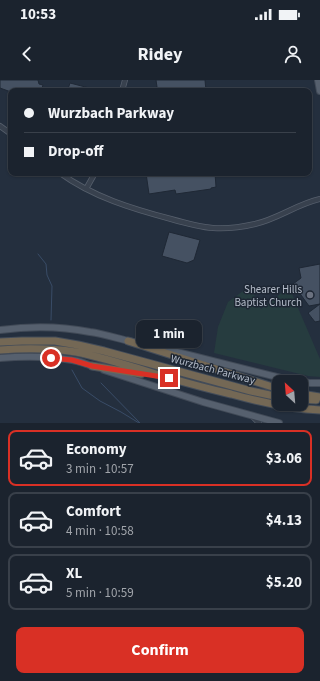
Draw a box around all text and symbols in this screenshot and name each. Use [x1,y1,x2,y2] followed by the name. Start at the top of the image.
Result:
[20,4,56,25] text: 10:53
[138,42,182,67] text: Ridey
[16,43,38,65] icon: back
[282,43,304,65] icon: person
[48,103,174,124] text: Wurzbach Parkway
[48,141,103,162] text: Drop-off
[234,282,302,310] place label: Shearer Hills Baptist Church
[305,290,315,300] marker: Shearer Hills Baptist Church
[136,320,202,348] callout: 1 min
[153,325,185,343] text: 1 min
[42,349,60,367] route start
[169,351,257,388] street label: Wurzbach Parkway
[160,369,178,387] route end
[272,375,308,411] north arrow
[272,375,308,411] map controls
[66,439,127,460] text: Economy
[18,440,54,476] icon: car
[266,448,302,469] text: $3.06
[66,460,134,478] text: 3 min · 10:57
[66,501,121,522] text: Comfort
[18,502,54,538] icon: car
[266,510,302,531] text: $4.13
[66,522,134,540] text: 4 min · 10:58
[66,563,82,584] text: XL
[18,564,54,600] icon: car
[266,572,302,593] text: $5.20
[66,584,134,602] text: 5 min · 10:59
[16,627,304,673] button: Confirm

